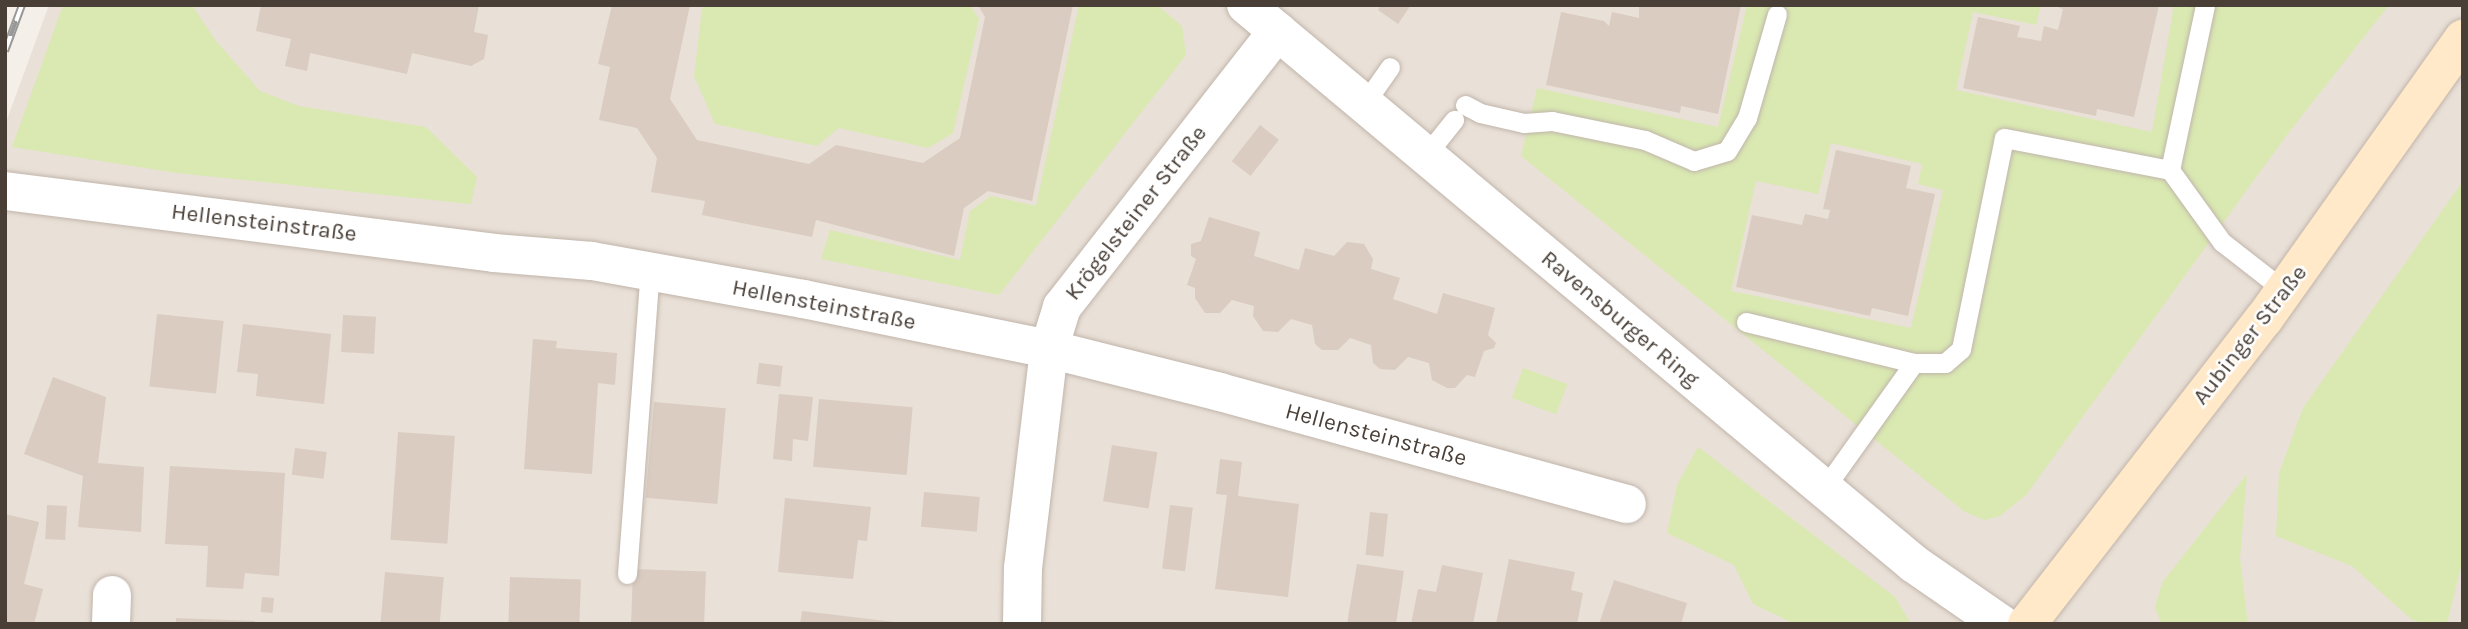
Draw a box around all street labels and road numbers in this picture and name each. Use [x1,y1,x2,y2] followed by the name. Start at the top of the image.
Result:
[1059,120,1213,306] street label: Krögelsteiner Straße
[170,198,358,248] street label: Hellensteinstraße
[1535,245,1705,393] street label: Ravensburger Ring
[2187,260,2313,410] street label: Aubinger Straße
[730,274,918,336] street label: Hellensteinstraße
[1282,398,1470,472] street label: Hellensteinstraße

